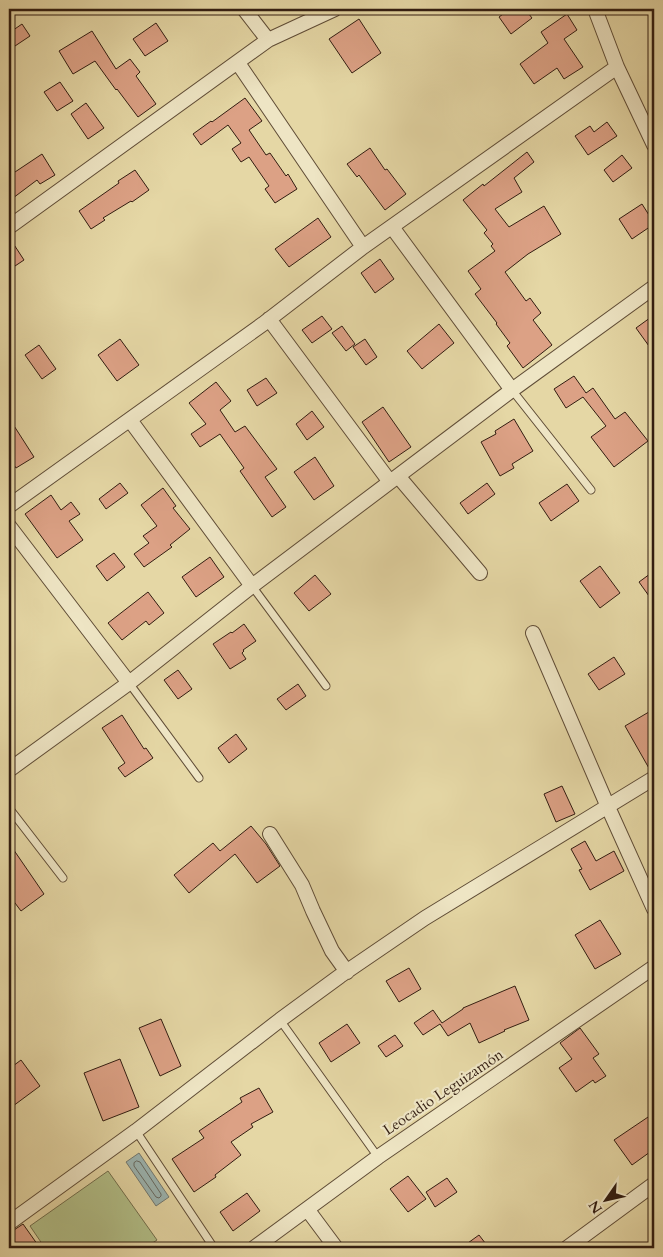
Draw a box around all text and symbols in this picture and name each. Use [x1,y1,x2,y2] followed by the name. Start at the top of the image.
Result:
[379,1044,507,1140] street label: Leocadio Leguizamón
[580,1174,630,1224] north arrow
[584,1197,607,1217] text: N

